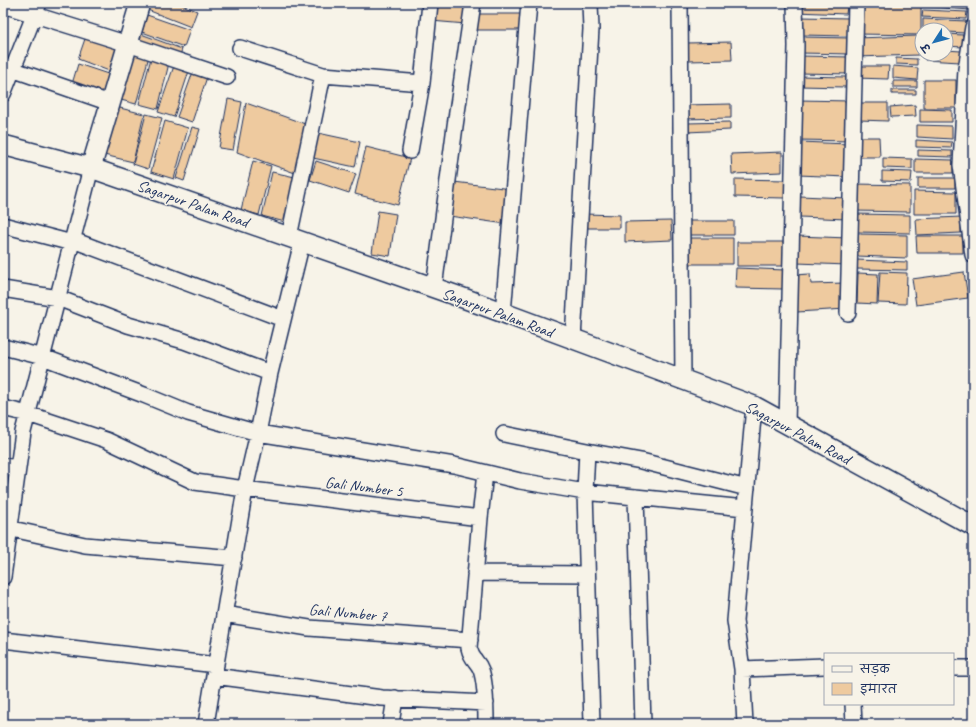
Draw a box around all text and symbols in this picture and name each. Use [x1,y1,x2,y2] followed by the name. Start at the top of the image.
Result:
[914,22,954,62] north arrow
[917,39,934,56] text: उ
[134,175,254,233] street label: Sagarpur Palam Road
[439,284,558,343] street label: Sagarpur Palam Road
[741,397,856,470] street label: Sagarpur Palam Road
[324,472,405,502] street label: Gali Number 5
[308,600,388,626] street label: Gali Number 7
[824,653,954,705] legend
[859,661,891,677] text: सड़क
[860,681,898,697] text: इमारत

